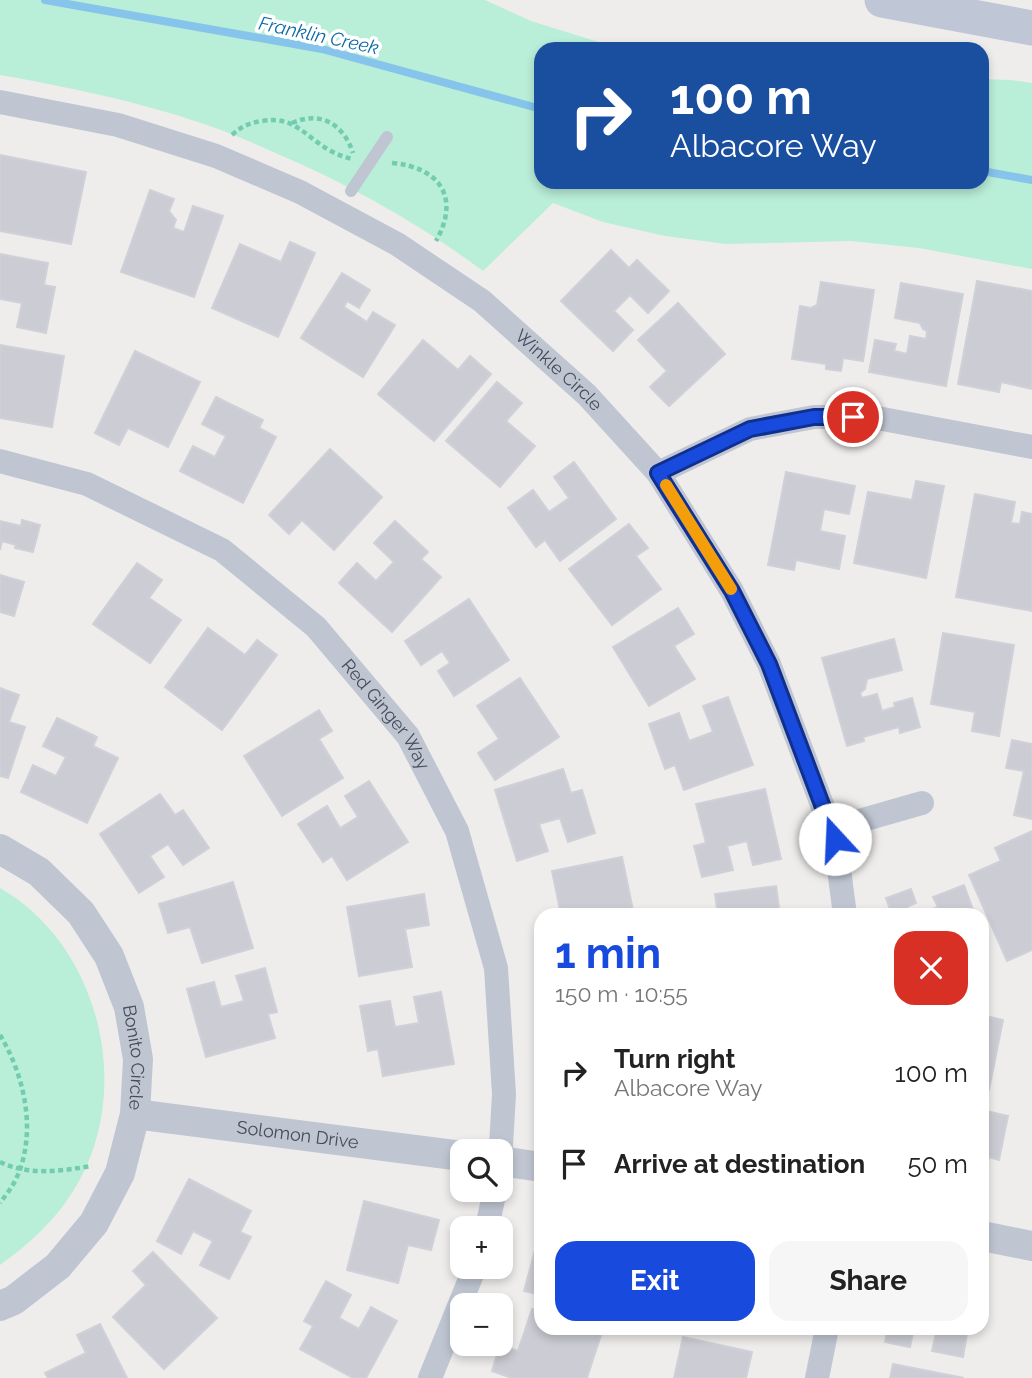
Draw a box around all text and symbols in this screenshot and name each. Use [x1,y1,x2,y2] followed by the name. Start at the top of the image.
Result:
[257,12,381,58] water label: Franklin Creek
[670,68,812,125] text: 100 m
[555,70,646,161] icon: right
[670,127,877,164] text: Albacore Way
[511,325,607,415] street label: Winkle Circle
[823,387,883,447] pin
[834,398,872,436] icon: arrive
[338,654,435,773] street label: Red Ginger Way
[798,802,872,876] position arrow
[555,929,661,978] text: 1 min
[894,931,968,1005] button: close
[555,980,688,1007] text: 150 m · 10:55
[119,1003,149,1111] street label: Bonito Circle
[614,1044,735,1074] text: Turn right
[555,1054,593,1092] icon: right
[895,1058,968,1088] text: 100 m
[614,1074,762,1101] text: Albacore Way
[236,1116,360,1153] street label: Solomon Drive
[450,1139,513,1356] map controls
[450,1139,513,1202] button: search
[555,1145,593,1183] icon: arrive
[614,1149,865,1179] text: Arrive at destination
[907,1149,968,1179] text: 50 m
[450,1216,513,1279] button: +
[555,1241,755,1321] button: Exit
[769,1241,968,1321] button: Share
[450,1293,513,1356] button: −

